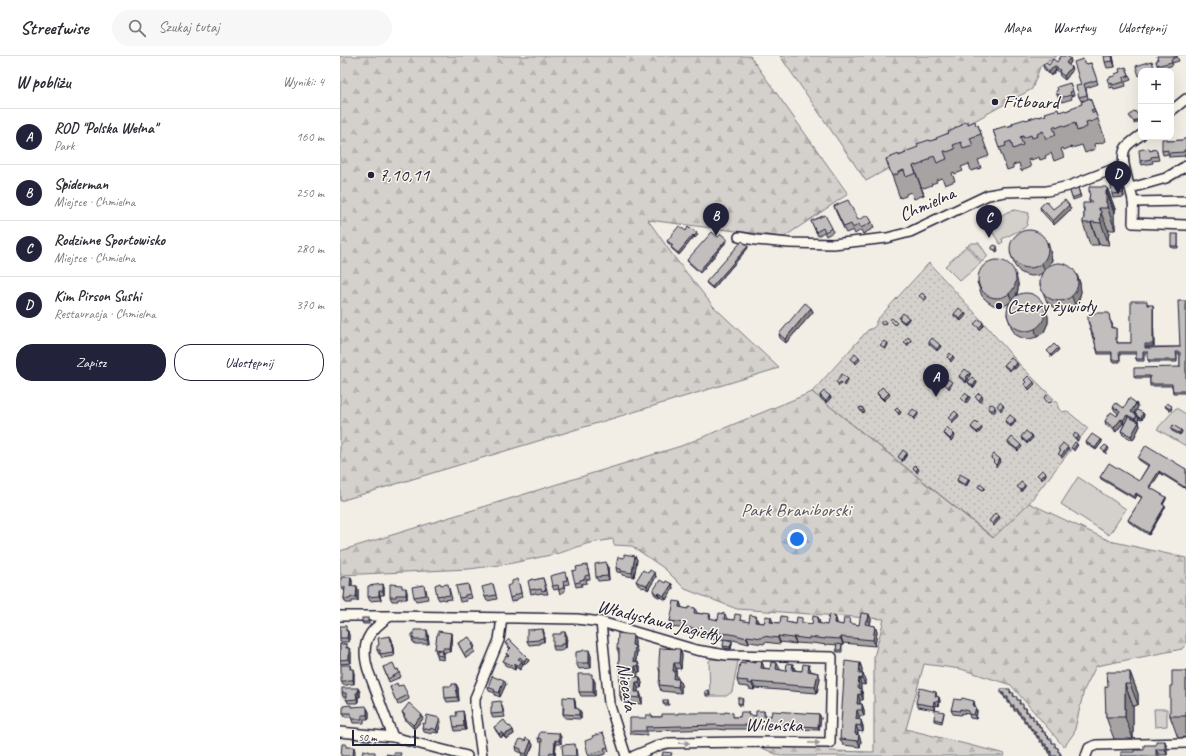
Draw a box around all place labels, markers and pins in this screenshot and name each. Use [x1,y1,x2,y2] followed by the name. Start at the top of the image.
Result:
[1003,90,1062,114] place label: Fitboard
[990,97,1000,107] marker: Fitboard
[1105,161,1131,194] pin: D
[379,163,431,187] place label: 7,10,11
[366,170,376,180] marker: 7,10,11
[703,203,729,236] pin: B
[976,205,1002,238] pin: C
[1007,294,1098,318] place label: Cztery żywioły
[994,301,1004,311] marker: Cztery żywioły
[923,364,949,397] pin: A

